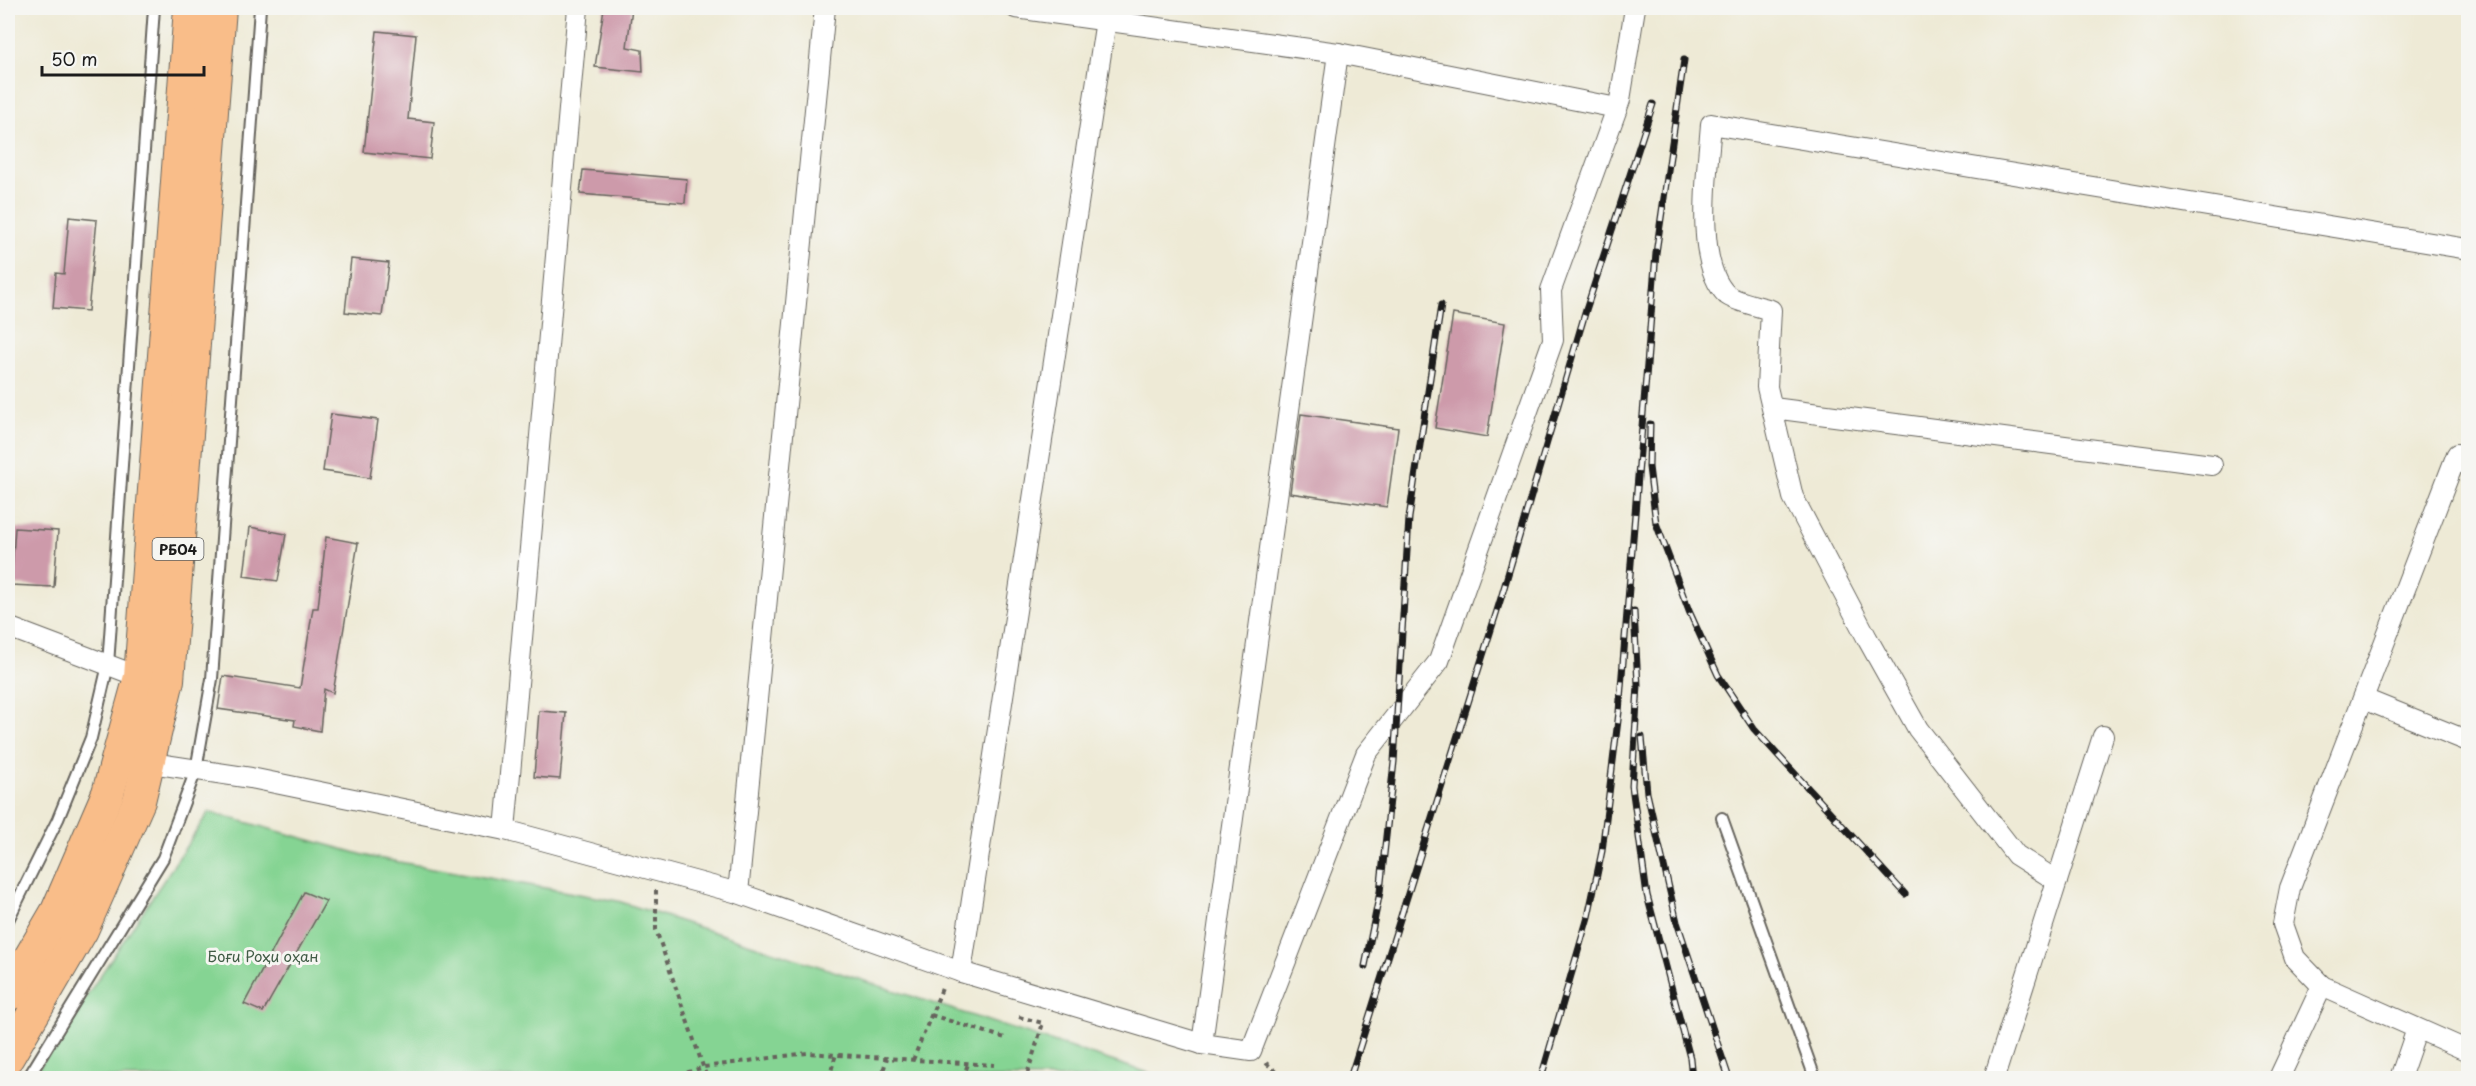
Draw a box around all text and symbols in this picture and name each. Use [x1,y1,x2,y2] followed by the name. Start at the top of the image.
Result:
[42,39,204,77] scale bar
[51,45,98,72] text: 50 m
[152,538,204,560] road number: РБ04
[207,944,319,967] park label: Боғи Роҳи оҳан

